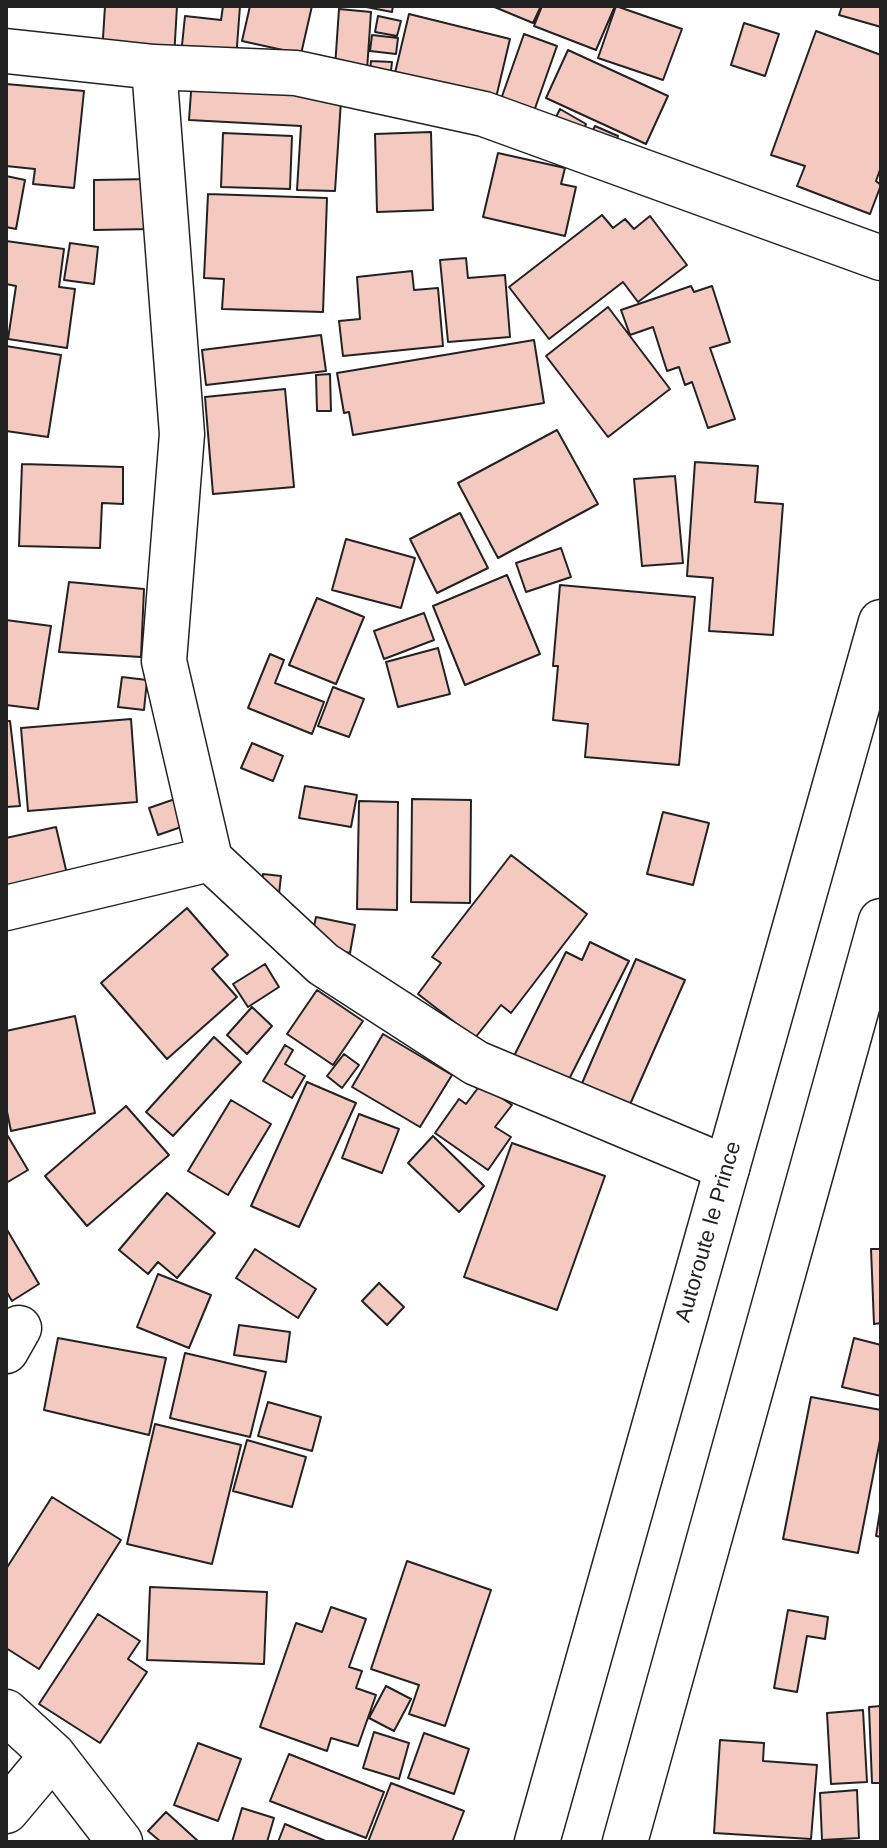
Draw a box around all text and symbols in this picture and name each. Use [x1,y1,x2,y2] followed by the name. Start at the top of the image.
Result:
[671,1138,747,1326] street label: Autoroute le Prince

